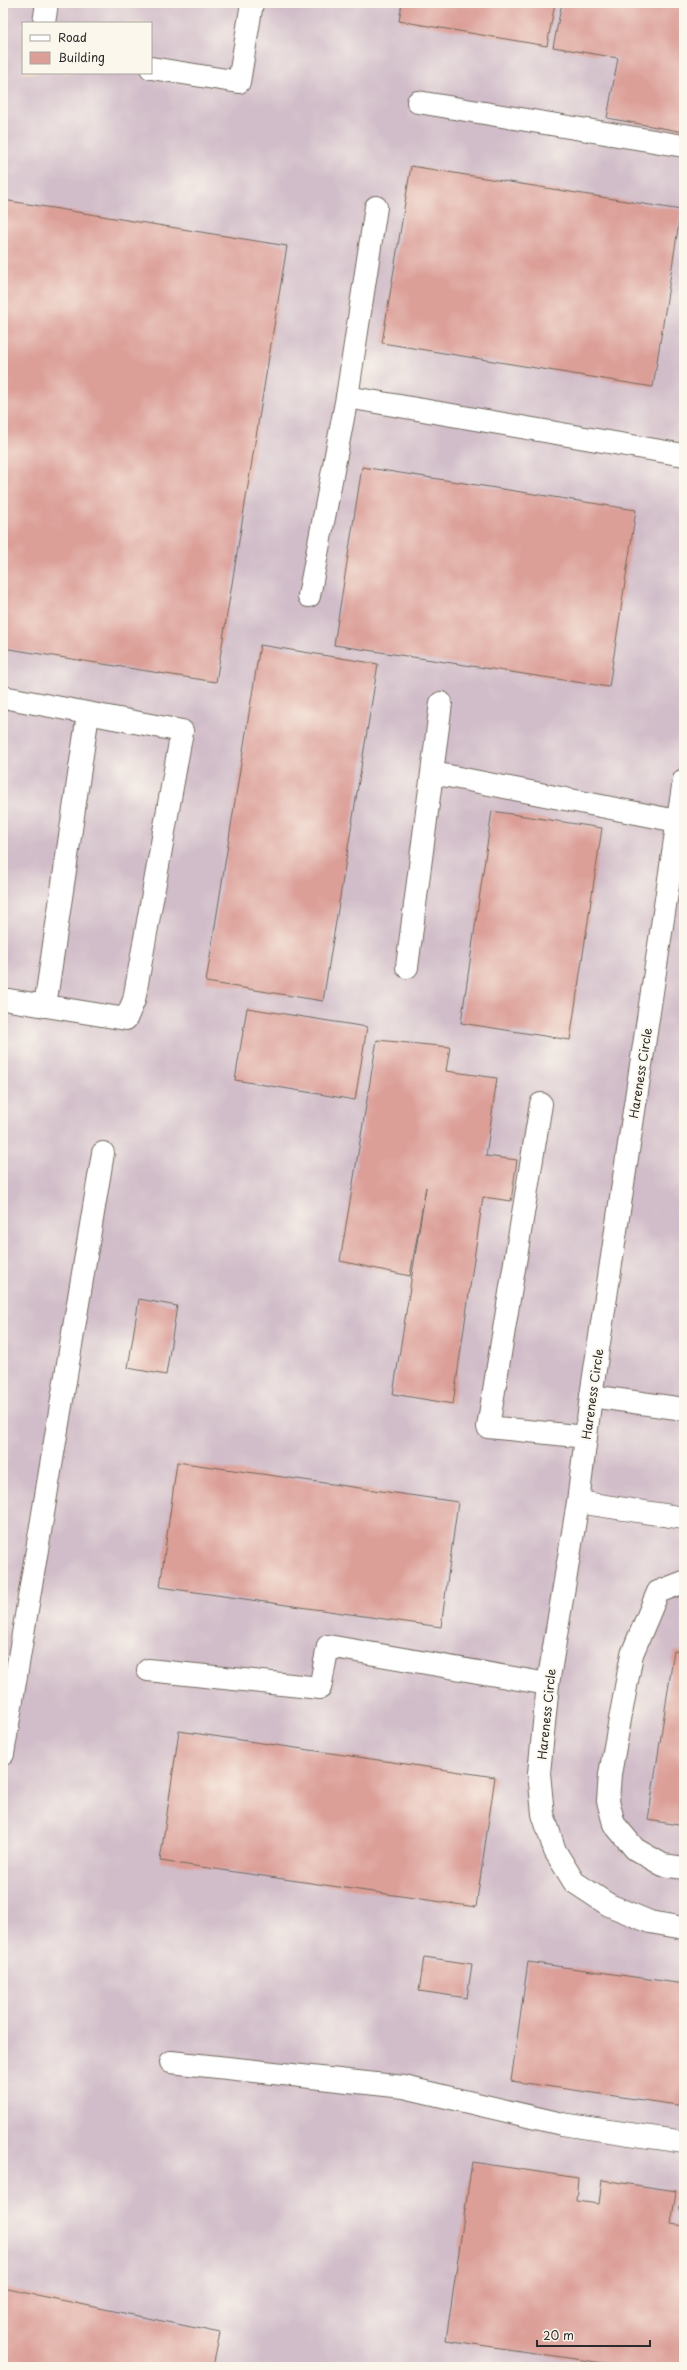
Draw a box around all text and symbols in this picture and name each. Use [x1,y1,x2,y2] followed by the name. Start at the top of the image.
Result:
[22,22,152,74] legend
[58,28,87,46] text: Road
[58,48,105,66] text: Building
[624,1026,656,1120] street label: Hareness Circle
[577,1347,607,1441] street label: Hareness Circle
[532,1667,560,1760] street label: Hareness Circle
[537,2322,650,2348] scale bar
[543,2326,574,2344] text: 20 m

